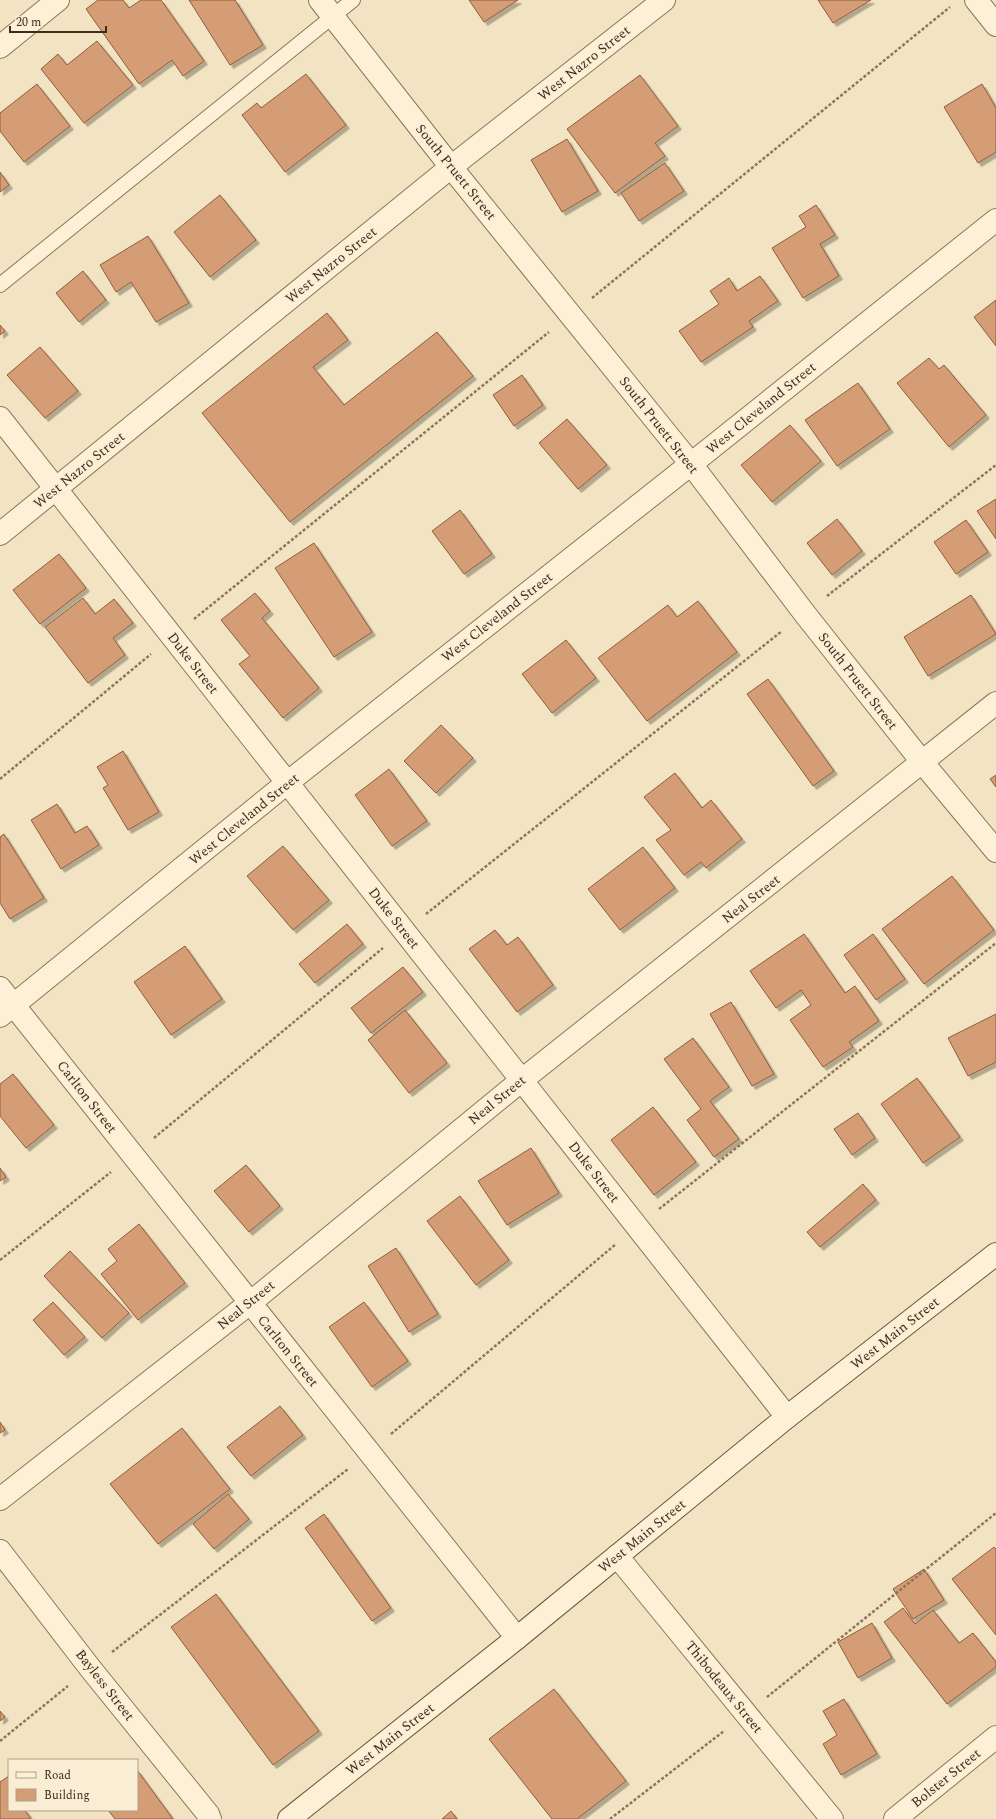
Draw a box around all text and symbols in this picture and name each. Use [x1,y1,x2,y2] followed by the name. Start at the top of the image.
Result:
[10,8,106,34] scale bar
[16,13,41,32] text: 20 m
[533,20,635,106] street label: West Nazro Street
[410,119,502,225] street label: South Pruett Street
[281,221,381,309] street label: West Nazro Street
[701,357,821,459] street label: West Cleveland Street
[614,372,704,478] street label: South Pruett Street
[29,426,129,514] street label: West Nazro Street
[437,567,557,667] street label: West Cleveland Street
[162,628,224,698] street label: Duke Street
[813,628,903,734] street label: South Pruett Street
[184,768,304,870] street label: West Cleveland Street
[717,869,785,929] street label: Neal Street
[363,883,425,953] street label: Duke Street
[52,1056,122,1138] street label: Carlton Street
[464,1070,531,1130] street label: Neal Street
[563,1137,625,1207] street label: Duke Street
[213,1275,280,1335] street label: Neal Street
[846,1292,944,1374] street label: West Main Street
[252,1310,324,1392] street label: Carlton Street
[594,1494,690,1578] street label: West Main Street
[680,1636,768,1738] street label: Thibodeaux Street
[70,1645,140,1725] street label: Bayless Street
[341,1698,439,1780] street label: West Main Street
[907,1743,985,1813] street label: Bolster Street
[8,1759,138,1811] legend
[44,1766,71,1785] text: Road
[44,1786,90,1805] text: Building

